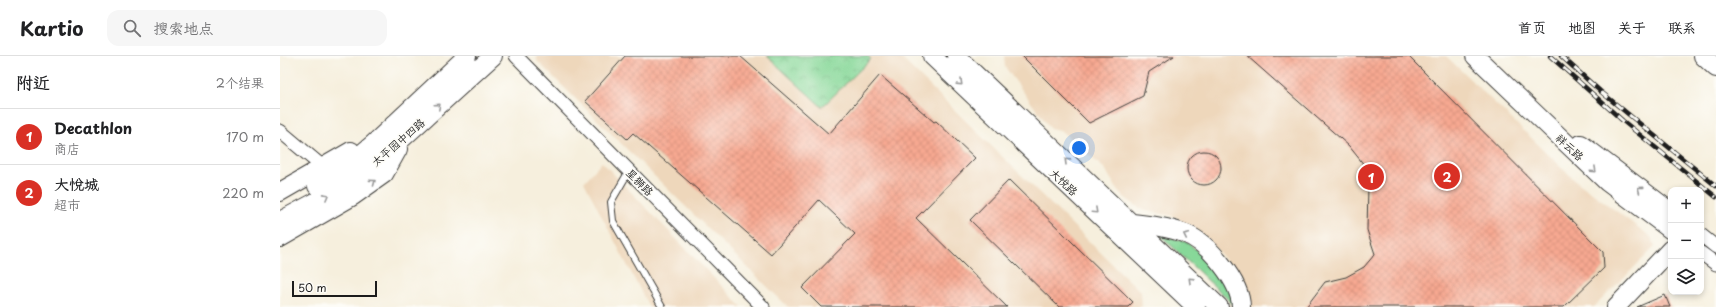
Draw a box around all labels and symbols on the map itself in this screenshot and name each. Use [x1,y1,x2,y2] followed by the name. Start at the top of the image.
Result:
[955,78,963,86] one-way arrow
[434,104,441,111] one-way arrow
[368,114,428,170] street label: 太平园中四路
[1552,130,1588,164] street label: 祥云路
[1069,138,1089,158] your location
[1064,158,1072,166] one-way arrow
[1434,161,1460,191] pin: 2
[1358,162,1384,192] pin: 1
[622,164,658,200] street label: 星狮路
[1046,165,1082,199] street label: 大悦路
[1589,165,1597,173] one-way arrow
[369,179,376,186] one-way arrow
[1637,186,1644,193] one-way arrow
[322,193,329,200] one-way arrow
[1090,206,1098,214] one-way arrow
[1182,232,1190,240] one-way arrow
[1188,277,1196,285] one-way arrow
[292,279,377,298] scale bar

